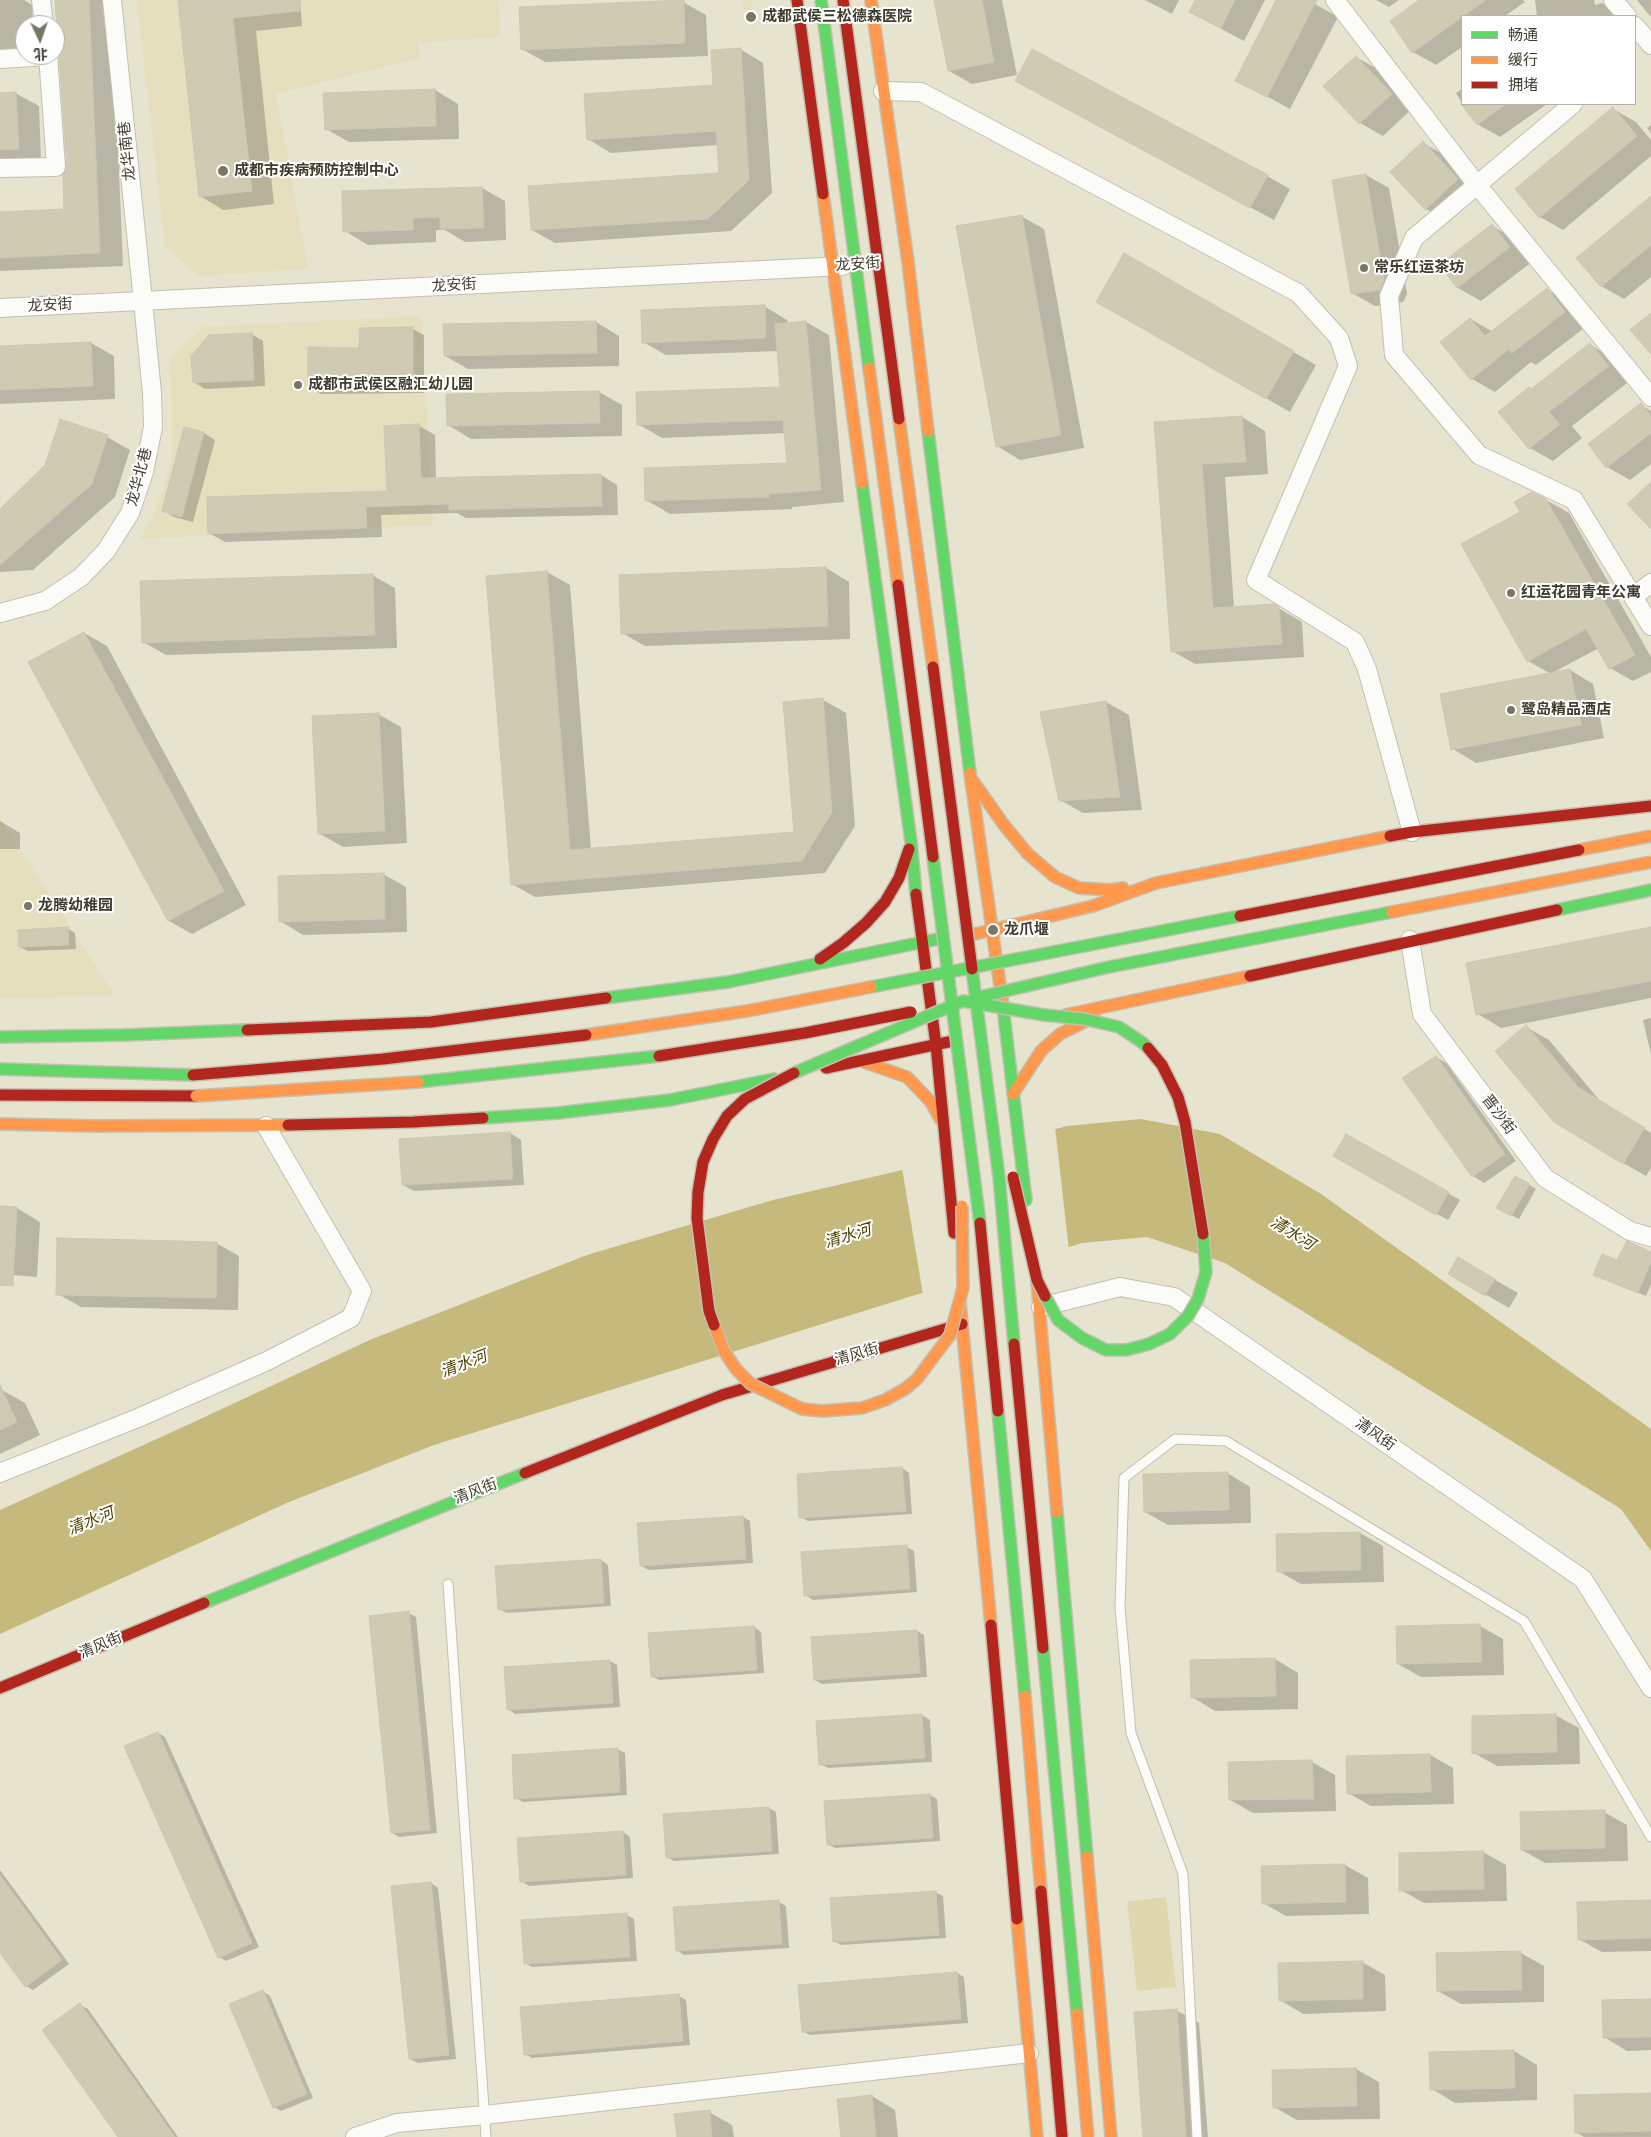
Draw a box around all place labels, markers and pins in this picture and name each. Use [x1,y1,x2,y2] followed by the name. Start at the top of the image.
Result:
[762,8,912,26] place label: 成都武侯三松德森医院
[744,10,758,24] marker: 成都武侯三松德森医院
[234,162,399,180] place label: 成都市疾病预防控制中心
[216,164,230,178] marker: 成都市疾病预防控制中心
[1374,259,1464,277] place label: 常乐红运茶坊
[1358,262,1370,274] marker: 常乐红运茶坊
[308,376,473,394] place label: 成都市武侯区融汇幼儿园
[292,379,304,391] marker: 成都市武侯区融汇幼儿园
[1521,584,1641,602] place label: 红运花园青年公寓
[1505,587,1517,599] marker: 红运花园青年公寓
[1521,701,1611,719] place label: 鹭岛精品酒店
[1505,704,1517,716] marker: 鹭岛精品酒店
[38,897,113,915] place label: 龙腾幼稚园
[22,900,34,912] marker: 龙腾幼稚园
[1004,921,1049,939] place label: 龙爪堰
[986,923,1000,937] marker: 龙爪堰

